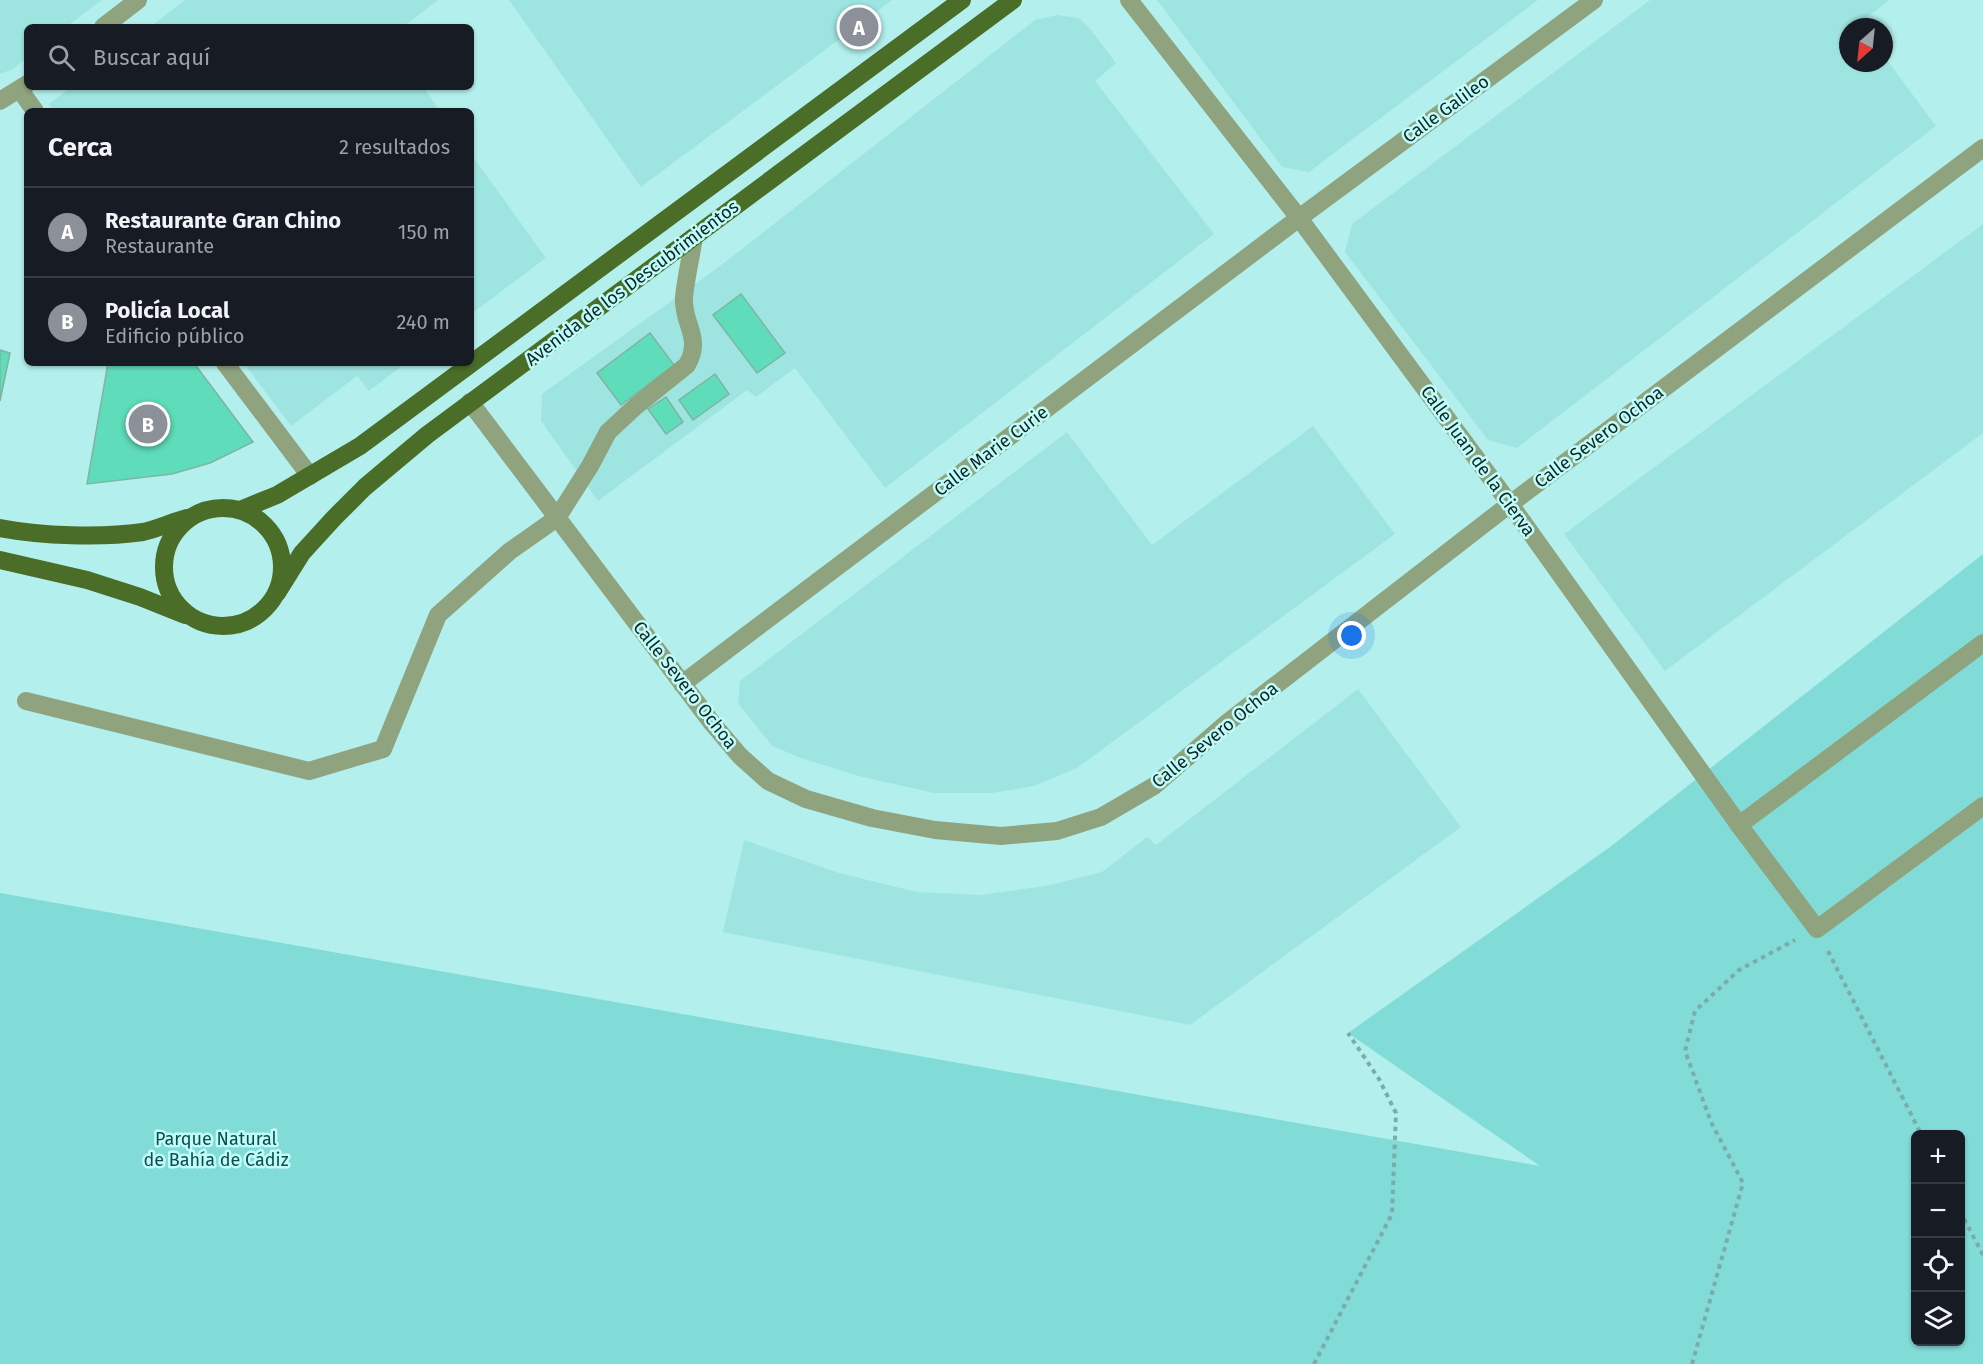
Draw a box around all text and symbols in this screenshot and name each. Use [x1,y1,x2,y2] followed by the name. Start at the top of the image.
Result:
[840,4,878,50] pin: A
[1839,18,1893,72] north arrow
[24,24,474,90] search box
[45,41,78,74] icon: search
[93,44,210,71] text: Buscar aquí
[1399,70,1493,148] street label: Calle Galileo
[48,132,113,163] text: Cerca
[339,135,450,159] text: 2 resultados
[521,196,743,370] street label: Avenida de los Descubrimientos
[105,207,341,234] text: Restaurante Gran Chino
[62,220,73,244] text: A
[398,220,450,244] text: 150 m
[105,234,214,258] text: Restaurante
[105,297,229,324] text: Policía Local
[61,310,74,334] text: B
[396,310,450,334] text: 240 m
[105,324,244,348] text: Edificio público
[1416,381,1540,541] street label: Calle Juan de la Cierva
[1530,381,1668,493] street label: Calle Severo Ochoa
[930,401,1052,501] street label: Calle Marie Curie
[128,402,168,446] pin: B
[628,617,742,753] street label: Calle Severo Ochoa
[1337,621,1366,650] your location
[1147,677,1283,793] street label: Calle Severo Ochoa
[143,1128,289,1171] park label: Parque Natural de Bahía de Cádiz
[1911,1130,1965,1346] map controls
[1911,1130,1965,1184] button: +
[1911,1184,1965,1238] button: −
[1911,1238,1965,1292] button: locate
[1911,1292,1965,1346] button: layers

